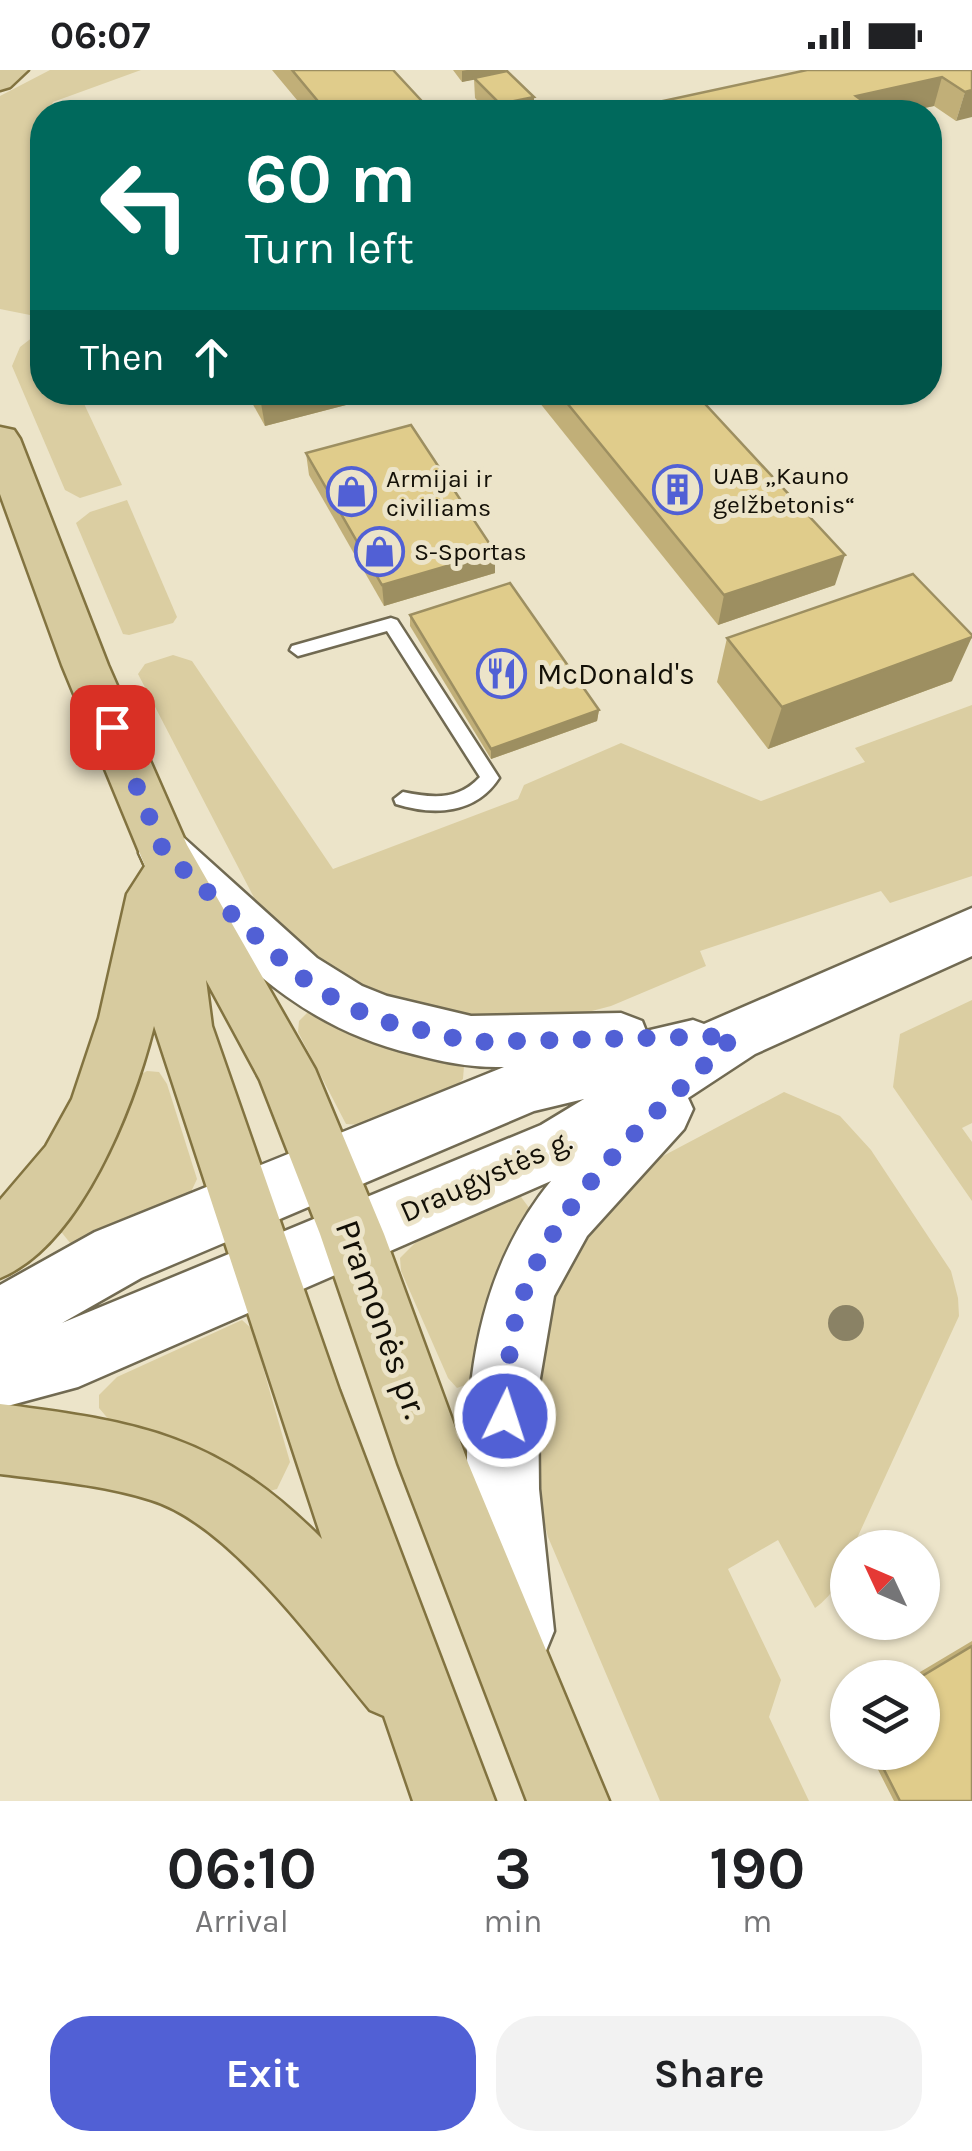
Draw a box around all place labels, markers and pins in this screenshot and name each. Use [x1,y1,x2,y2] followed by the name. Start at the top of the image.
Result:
[713,461,855,519] place label: UAB „Kauno gelžbetonis“
[652,463,704,515] building icon: UAB „Kauno gelžbetonis“
[386,464,493,522] place label: Armijai ir civiliams
[325,466,377,518] shop icon: Armijai ir civiliams
[353,525,405,577] shop icon: S-Sportas
[414,537,527,566] place label: S-Sportas
[476,648,528,700] restaurant icon: McDonald's
[537,656,695,692] place label: McDonald's
[70,685,155,770] pin

